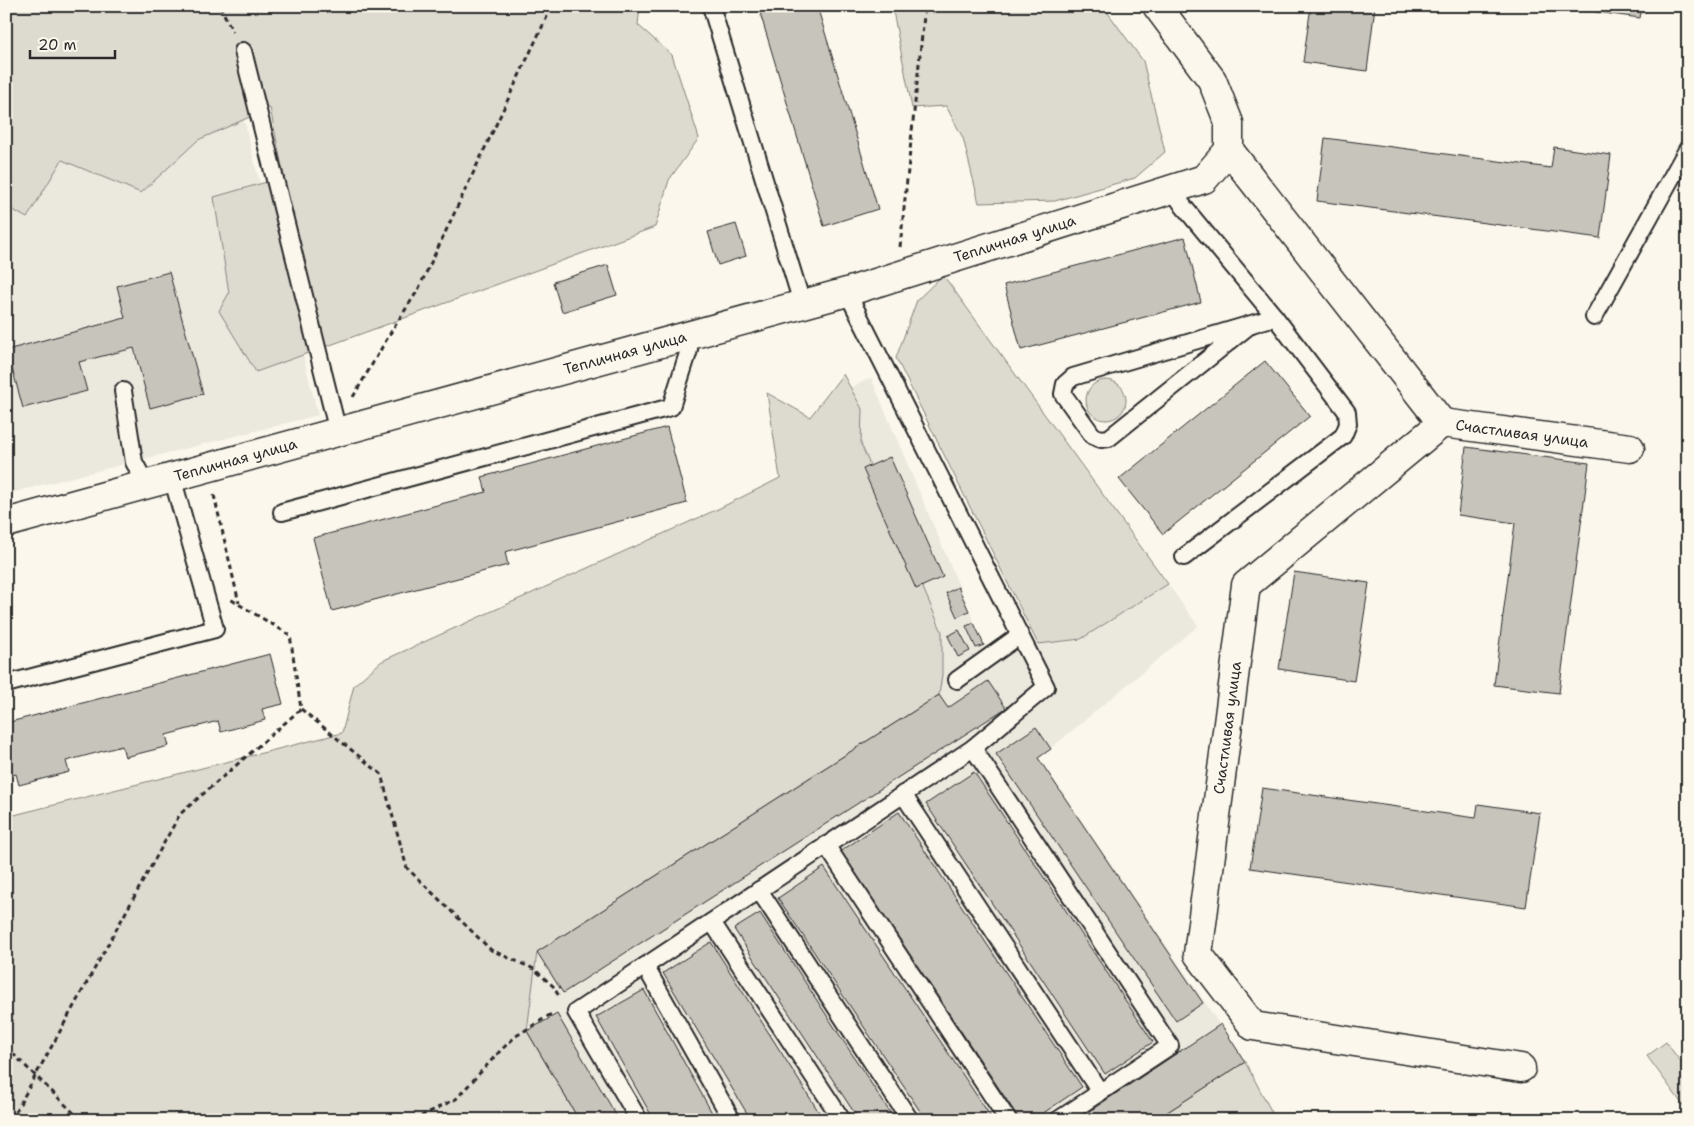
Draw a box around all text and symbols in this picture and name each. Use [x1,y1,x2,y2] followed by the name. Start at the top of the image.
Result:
[30,28,115,60] scale bar
[38,35,77,55] text: 20 m
[951,210,1079,268] street label: Тепличная улица
[561,326,690,379] street label: Тепличная улица
[1454,415,1590,452] street label: Счастливая улица
[172,433,300,486] street label: Тепличная улица
[1209,659,1246,796] street label: Счастливая улица

